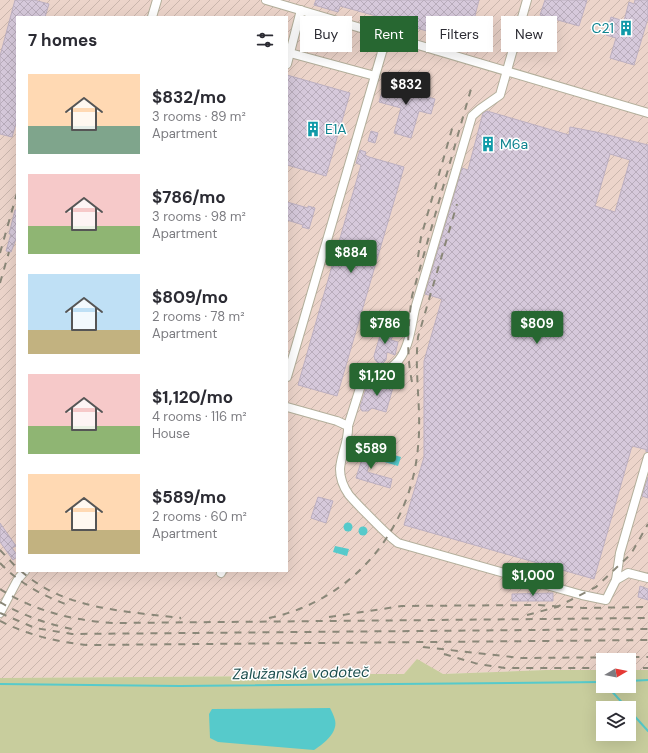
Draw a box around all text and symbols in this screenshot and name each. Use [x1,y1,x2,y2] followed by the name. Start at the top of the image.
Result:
[300,16,352,52] chip: Buy
[360,16,418,52] chip: Rent
[426,16,493,52] chip: Filters
[501,16,557,52] chip: New
[592,19,614,37] place label: C21
[617,19,635,37] building icon: C21
[28,29,97,51] text: 7 homes
[254,29,276,51] icon: filters
[382,72,430,106] pin: $832
[390,76,422,93] text: $832
[152,86,226,108] text: $832/mo
[60,90,108,138] icon: home
[152,108,246,125] text: 3 rooms · 89 m²
[304,120,322,138] building icon: E1A
[325,120,347,138] place label: E1A
[152,125,217,142] text: Apartment
[479,135,497,153] building icon: M6a
[500,135,528,153] place label: M6a
[152,186,226,208] text: $786/mo
[60,190,108,238] icon: home
[152,208,246,225] text: 3 rooms · 98 m²
[152,225,217,242] text: Apartment
[327,240,375,274] pin: $884
[335,244,367,261] text: $884
[152,286,228,308] text: $809/mo
[60,290,108,338] icon: home
[152,308,244,325] text: 2 rooms · 78 m²
[361,311,409,345] pin: $786
[513,311,561,345] pin: $809
[369,315,401,332] text: $786
[520,315,554,332] text: $809
[152,325,217,342] text: Apartment
[344,363,410,397] pin: $1,120
[358,367,396,384] text: $1,120
[152,386,233,408] text: $1,120/mo
[60,390,108,438] icon: home
[152,408,247,425] text: 4 rooms · 116 m²
[152,425,190,442] text: House
[347,436,395,470] pin: $589
[355,440,387,457] text: $589
[152,486,226,508] text: $589/mo
[60,490,108,538] icon: home
[152,508,247,525] text: 2 rooms · 60 m²
[152,525,217,542] text: Apartment
[500,563,566,597] pin: $1,000
[511,567,555,584] text: $1,000
[596,653,636,693] north arrow
[596,653,636,741] map controls
[232,662,370,684] water label: Zalužanská vodoteč
[596,701,636,741] button: layers

